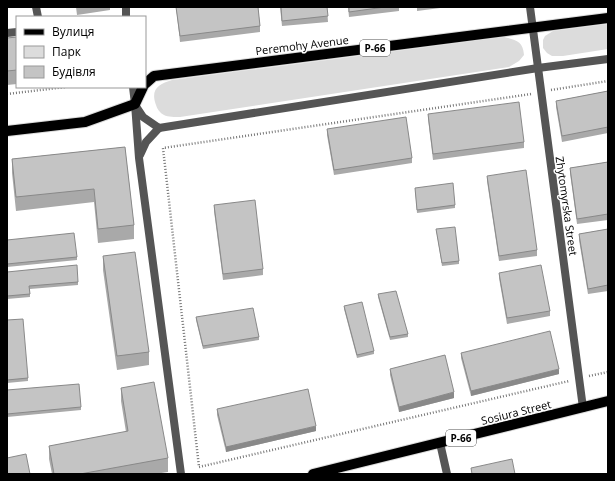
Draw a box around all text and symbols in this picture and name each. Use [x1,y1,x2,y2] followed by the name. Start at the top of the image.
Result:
[16,16,146,88] legend
[52,23,94,40] text: Вулиця
[255,32,349,58] street label: Peremohy Avenue
[360,40,390,56] road number: Р-66
[52,43,82,60] text: Парк
[52,63,96,80] text: Будівля
[553,155,581,257] street label: Zhytomyrska Street
[479,396,553,428] street label: Sosiura Street
[446,430,476,446] road number: Р-66

